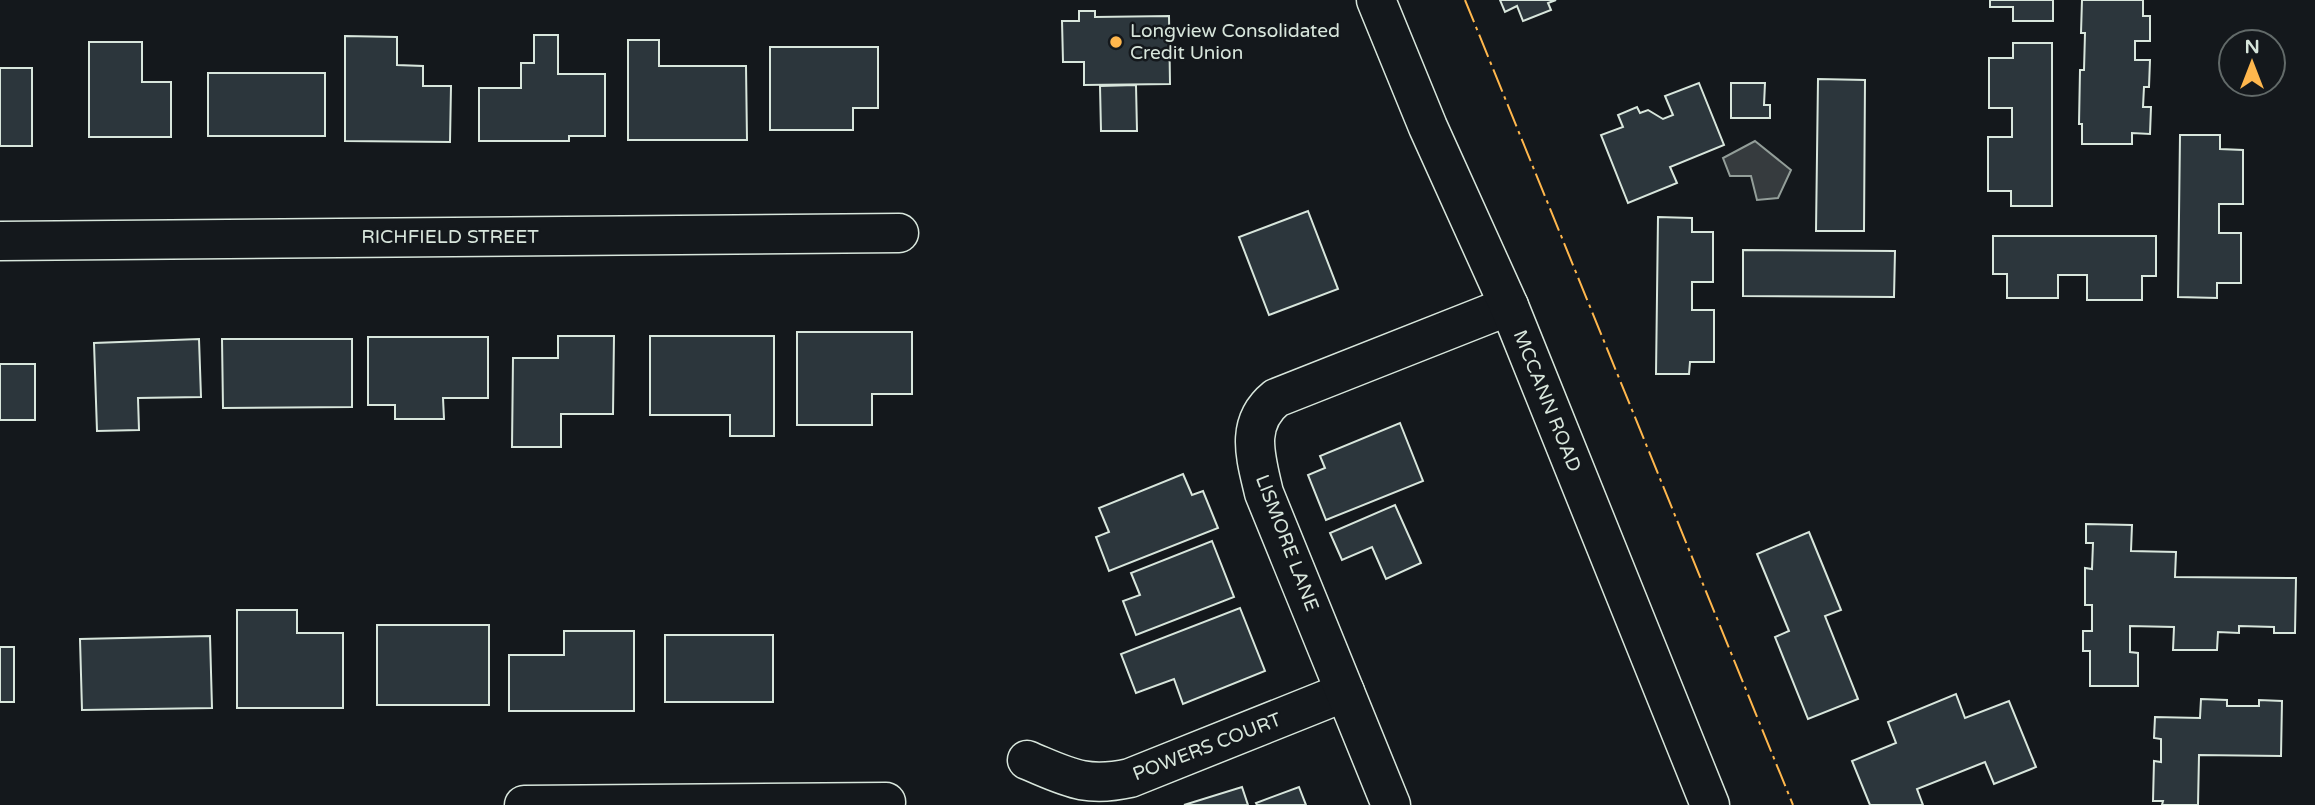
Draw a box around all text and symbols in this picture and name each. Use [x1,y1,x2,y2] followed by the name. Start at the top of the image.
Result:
[1130,20,1340,64] place label: Longview Consolidated Credit Union
[2217,28,2287,98] north arrow
[1108,34,1124,50] marker: Longview Consolidated Credit Union
[2244,36,2260,58] text: N
[361,226,539,248] street label: RICHFIELD STREET
[1508,327,1586,475] street label: MCCANN ROAD
[1251,472,1323,614] street label: LISMORE LANE
[1130,708,1285,785] street label: POWERS COURT

